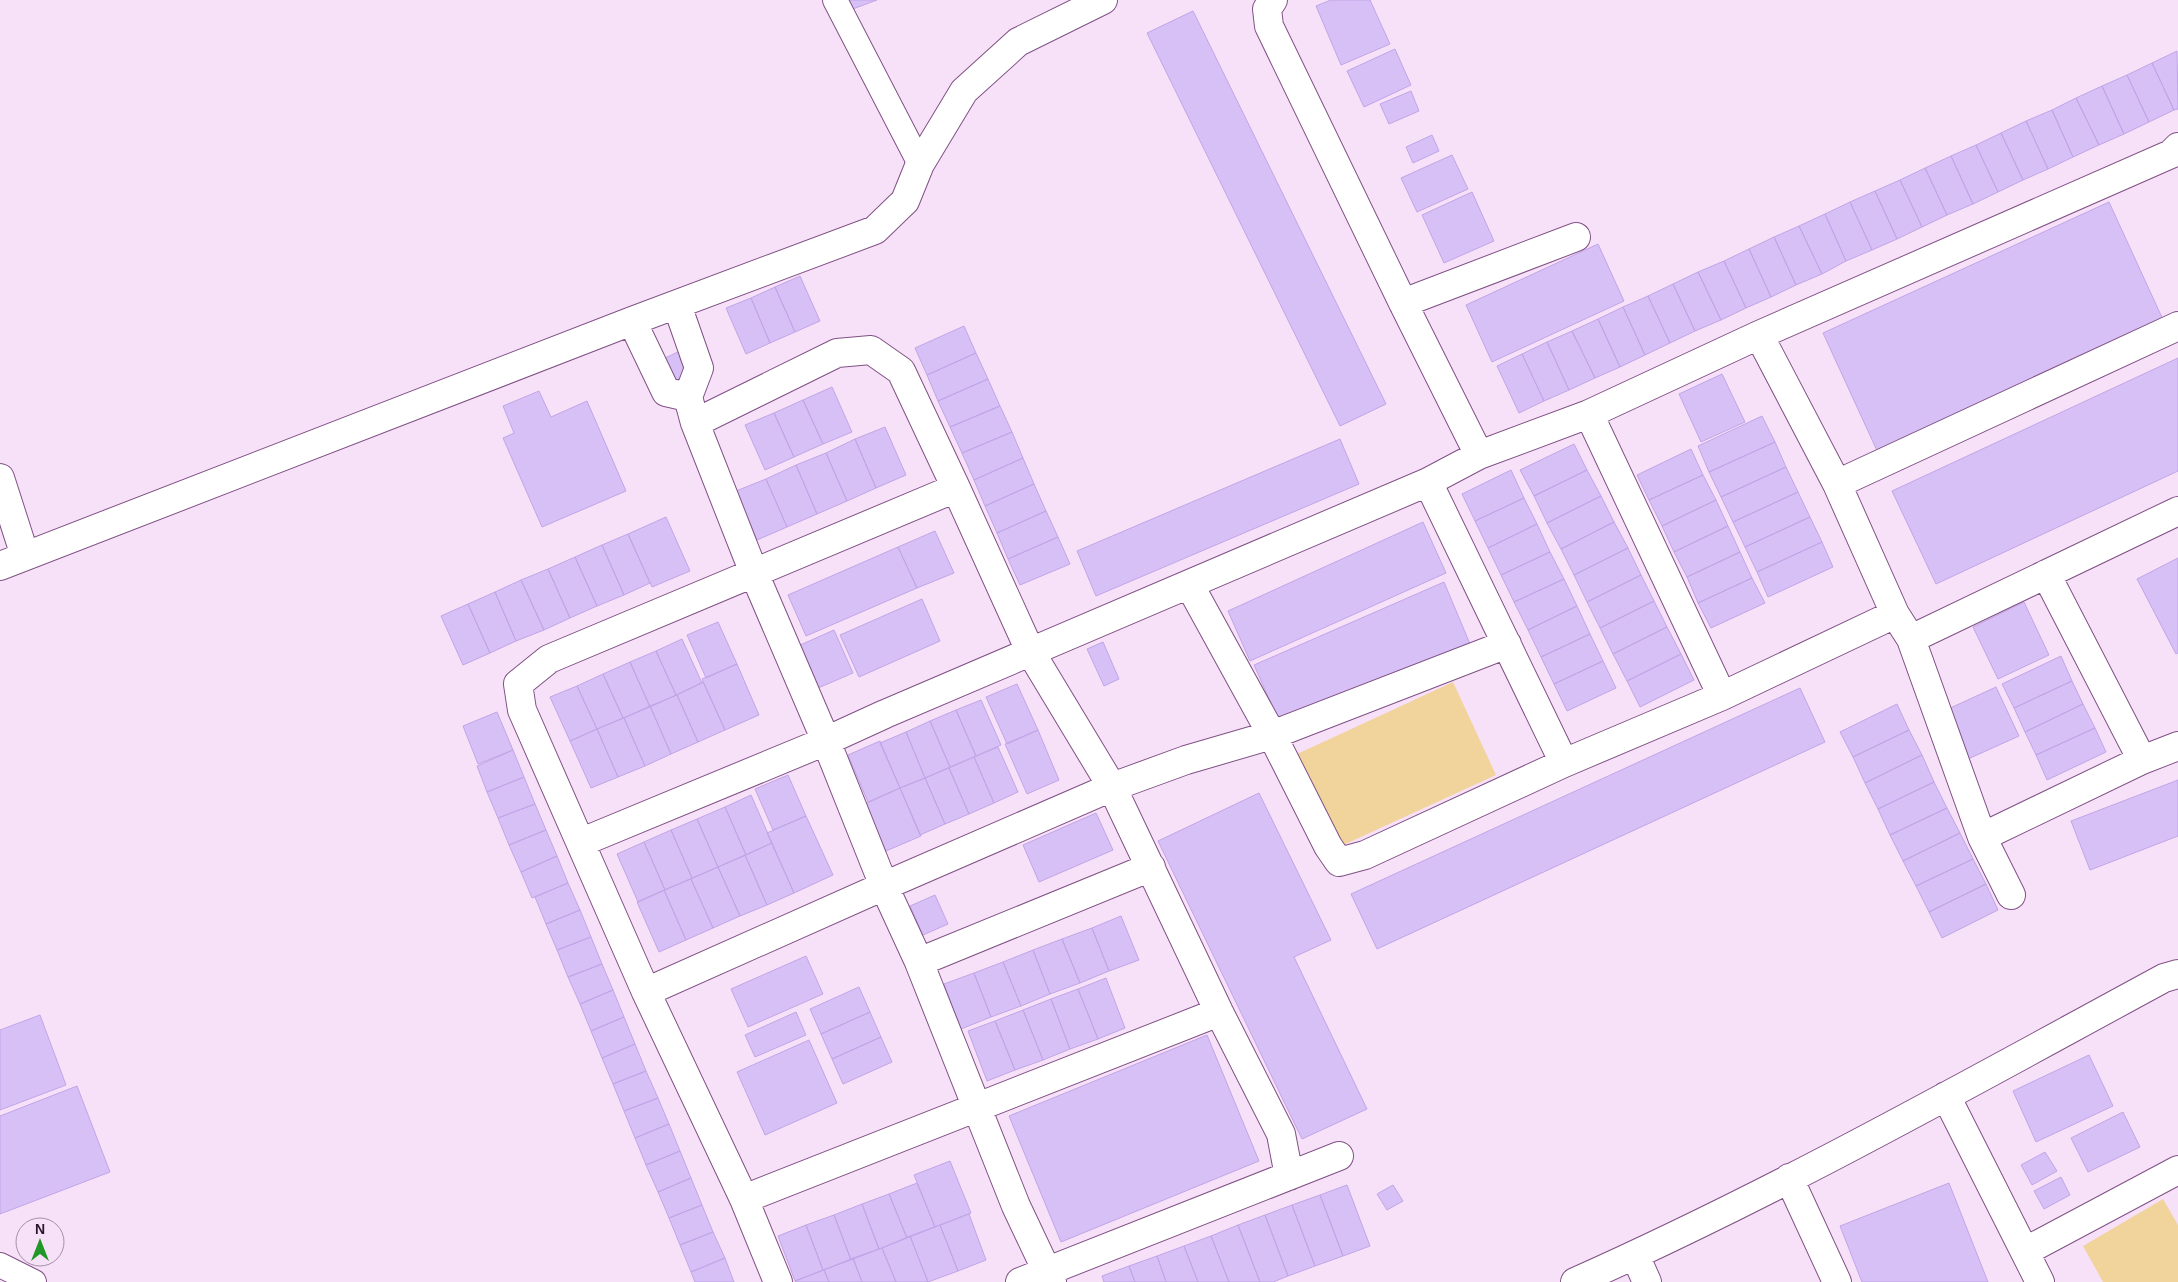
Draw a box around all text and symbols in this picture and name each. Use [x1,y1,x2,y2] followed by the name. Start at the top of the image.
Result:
[15,1217,65,1267] north arrow
[35,1221,45,1237] text: N

